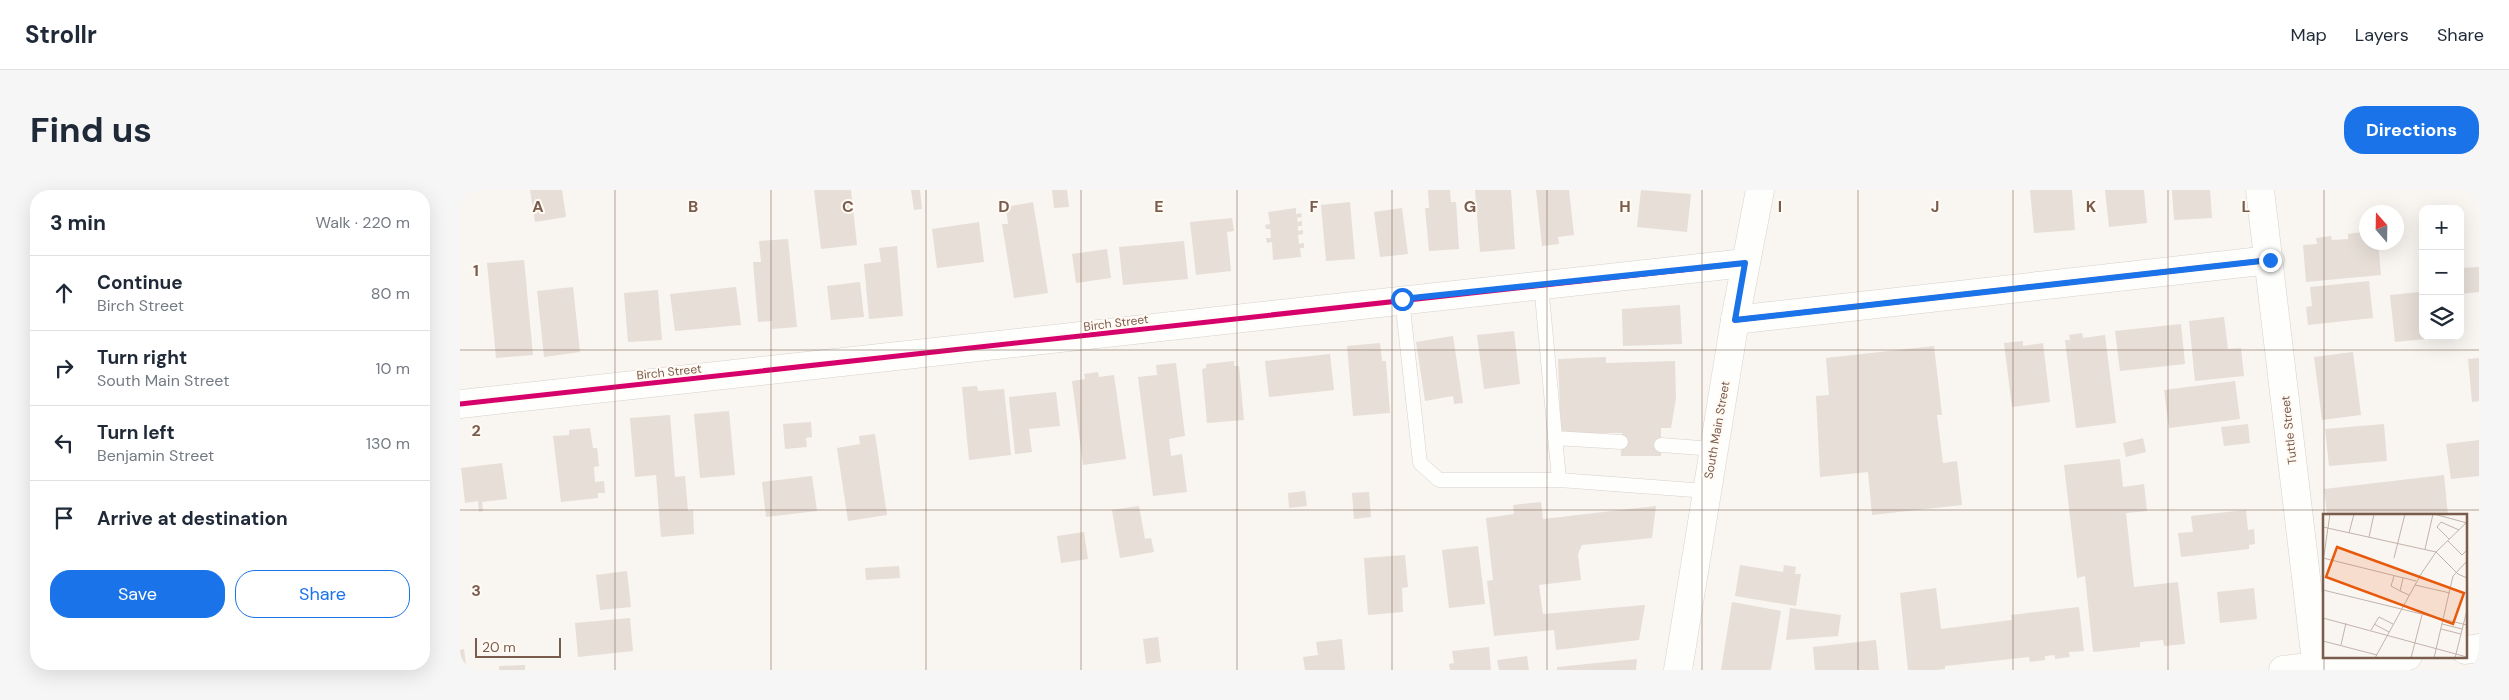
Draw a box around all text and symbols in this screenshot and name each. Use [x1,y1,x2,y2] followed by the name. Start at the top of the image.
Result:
[25,19,97,50] text: Strollr
[2291,23,2327,47] text: Map
[2355,23,2409,47] text: Layers
[2437,23,2484,47] text: Share
[2344,106,2479,154] button: Directions
[30,107,152,153] text: Find us
[532,196,544,217] text: A
[688,196,698,217] text: B
[842,196,854,217] text: C
[998,196,1010,217] text: D
[1154,196,1164,217] text: E
[1310,196,1319,217] text: F
[1464,196,1476,217] text: G
[1619,196,1631,217] text: H
[1778,196,1782,217] text: I
[1931,196,1939,217] text: J
[2086,196,2097,217] text: K
[2242,196,2251,217] text: L
[2359,205,2404,250] north arrow
[2419,205,2464,340] map controls
[2419,205,2464,250] button: +
[50,209,106,237] text: 3 min
[316,212,410,233] text: Walk · 220 m
[2259,249,2282,272] route end
[2419,250,2464,295] button: −
[473,260,479,281] text: 1
[97,270,183,295] text: Continue
[50,279,78,307] icon: ahead
[371,283,410,304] text: 80 m
[1391,288,1414,311] route start
[97,295,184,316] text: Birch Street
[2419,295,2464,340] button: layers
[1083,311,1150,335] street label: Birch Street
[97,345,187,370] text: Turn right
[50,354,78,382] icon: right
[376,358,410,379] text: 10 m
[636,361,703,383] street label: Birch Street
[97,370,229,391] text: South Main Street
[1700,379,1734,480] street label: South Main Street
[2277,395,2301,465] street label: Tuttle Street
[97,420,175,445] text: Turn left
[471,420,481,441] text: 2
[50,429,78,457] icon: left
[366,433,410,454] text: 130 m
[97,445,214,466] text: Benjamin Street
[50,504,78,532] icon: arrive
[97,506,288,531] text: Arrive at destination
[2323,514,2466,658] inset map
[50,570,225,618] button: Save
[235,570,410,618] button: Share
[471,580,481,601] text: 3
[475,635,561,658] scale bar
[482,638,516,656] text: 20 m

